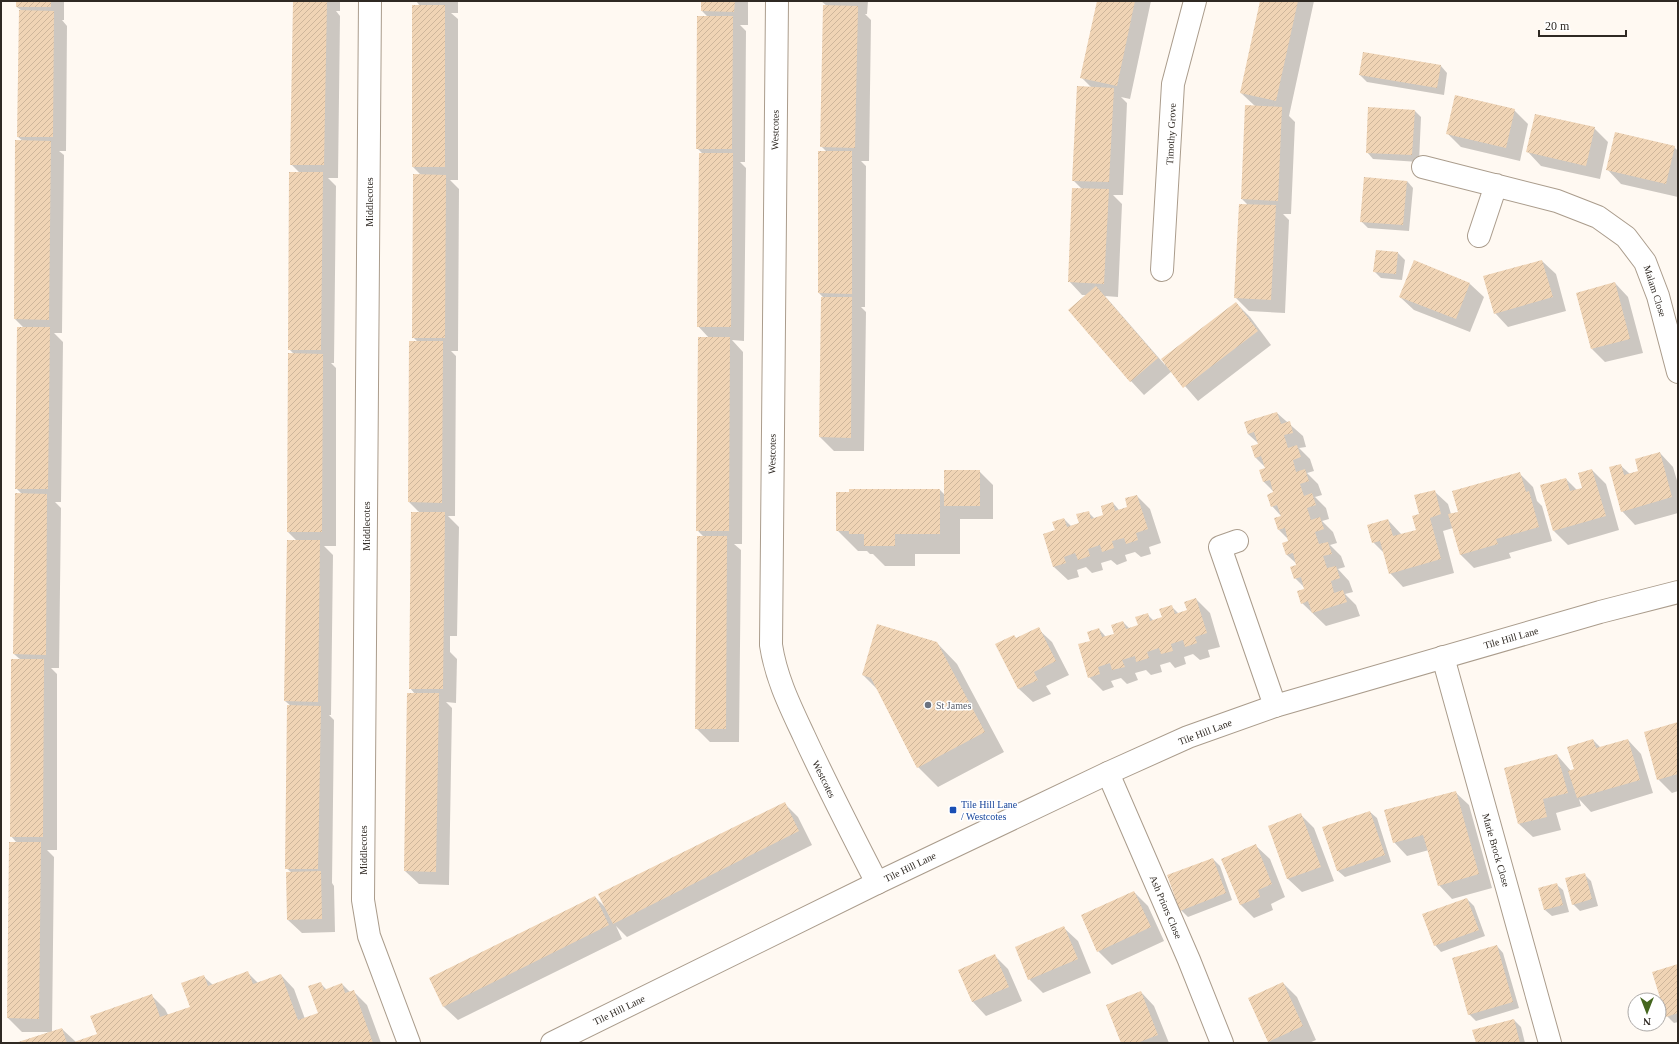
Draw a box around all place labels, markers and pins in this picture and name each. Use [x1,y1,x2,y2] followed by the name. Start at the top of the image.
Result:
[923,700,933,710] marker: St James
[936,700,971,711] place label: St James
[961,799,1018,822] place label: Tile Hill Lane / Westcotes
[948,805,958,815] marker: Tile Hill Lane / Westcotes

